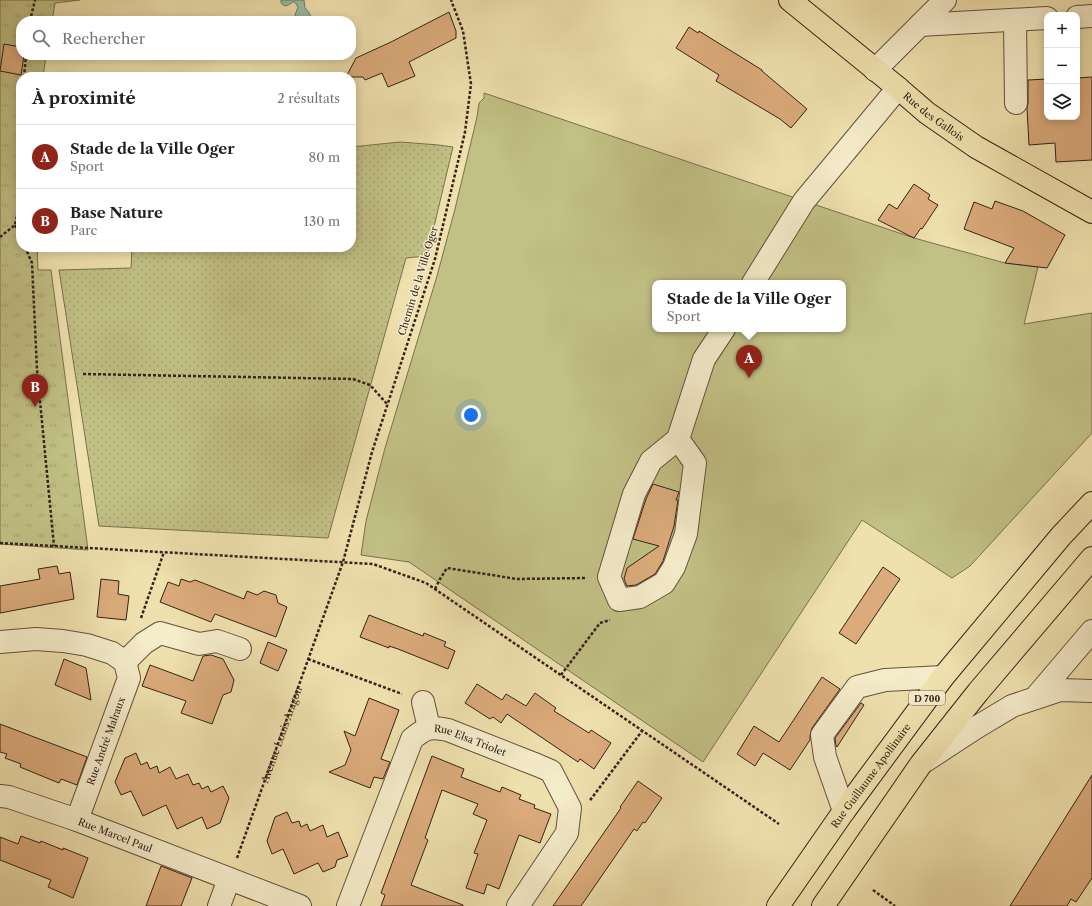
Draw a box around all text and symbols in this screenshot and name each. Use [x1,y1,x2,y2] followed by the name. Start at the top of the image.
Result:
[1044,12,1080,120] map controls
[1044,12,1080,48] button: +
[16,16,356,60] search box
[30,27,52,49] icon: search
[62,29,145,48] text: Rechercher
[1044,48,1080,84] button: −
[1044,84,1080,120] button: layers
[32,88,136,108] text: À proximité
[901,89,967,143] street label: Rue des Gallois
[277,90,340,106] text: 2 résultats
[70,139,235,158] text: Stade de la Ville Oger
[40,149,50,165] text: A
[308,149,340,165] text: 80 m
[70,158,104,174] text: Sport
[70,203,163,222] text: Base Nature
[40,213,50,229] text: B
[304,213,340,229] text: 130 m
[70,222,97,238] text: Parc
[395,224,441,337] street label: Chemin de la Ville Oger
[652,280,846,332] popup
[667,289,831,308] text: Stade de la Ville Oger
[667,308,701,324] text: Sport
[736,345,762,378] pin: A
[22,374,48,407] pin: B
[461,405,481,425] your location
[258,684,305,786] street label: Avenue Louis Aragon
[909,691,945,705] road number: D 700
[84,695,128,787] street label: Rue André Malraux
[828,720,913,830] street label: Rue Guillaume Apollinaire
[434,721,508,759] street label: Rue Elsa Triolet
[76,815,154,855] street label: Rue Marcel Paul

